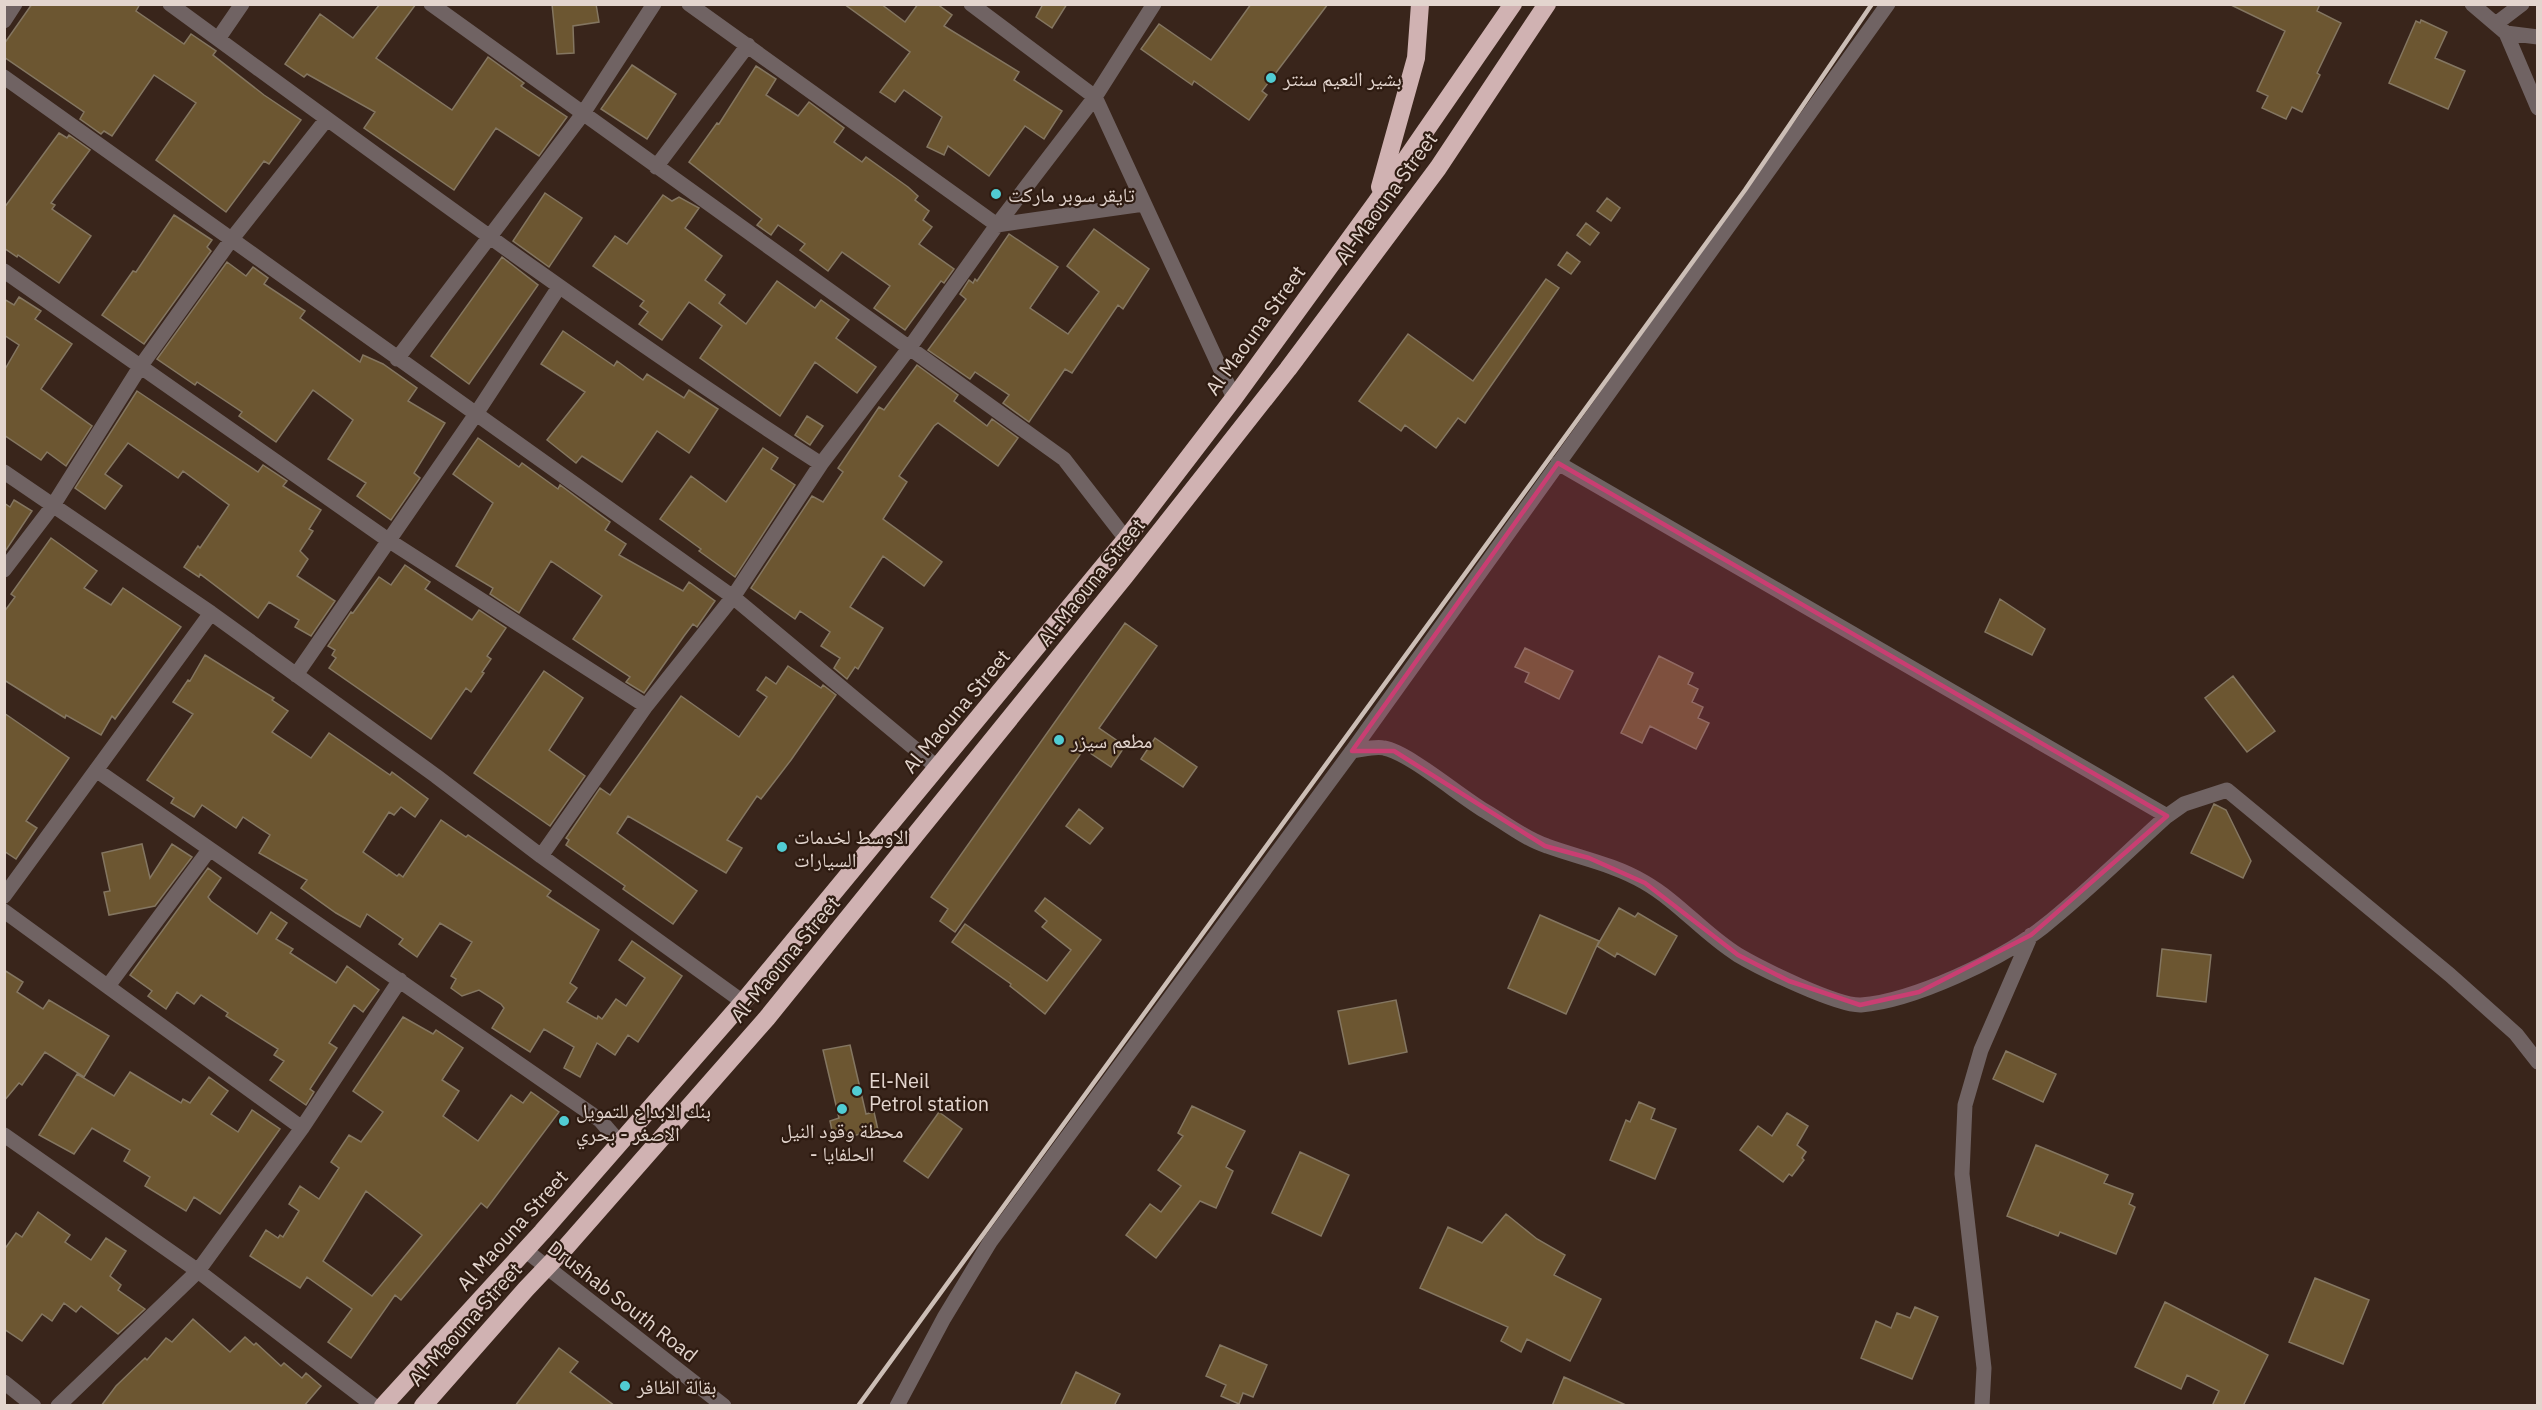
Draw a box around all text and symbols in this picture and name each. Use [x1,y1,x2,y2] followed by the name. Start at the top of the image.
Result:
[1282,65,1402,93] place label: بشير النعيم سنتر
[1264,71,1278,85] marker: بشير النعيم سنتر
[1329,127,1443,269] street label: Al-Maouna Street
[1008,181,1135,208] place label: تايقر سوبر ماركت
[989,187,1003,201] marker: تايقر سوبر ماركت
[1199,260,1311,400] street label: Al Maouna Street
[1031,512,1151,652] street label: Al-Maouna Street
[896,643,1016,779] street label: Al Maouna Street
[1070,727,1152,755] place label: مطعم سيزر
[1052,733,1066,747] marker: مطعم سيزر
[794,823,909,873] place label: الاوسط لخدمات السيارات
[775,840,789,854] marker: الاوسط لخدمات السيارات
[724,890,846,1028] street label: Al-Maouna Street
[869,1067,989,1117] place label: El-Neil Petrol station
[850,1084,864,1098] marker: El-Neil Petrol station
[576,1097,711,1150] place label: بنك الابداع للتمويل الاصغر - بحري
[835,1102,849,1116] marker: محطة وقود النيل - الحلفايا
[557,1114,571,1128] marker: بنك الابداع للتمويل الاصغر - بحري
[781,1117,903,1167] place label: محطة وقود النيل - الحلفايا
[450,1164,574,1296] street label: Al Maouna Street
[542,1234,704,1368] street label: Drushab South Road
[402,1257,528,1391] street label: Al-Maouna Street
[636,1373,716,1400] place label: بقالة الظافر
[618,1379,632,1393] marker: بقالة الظافر

